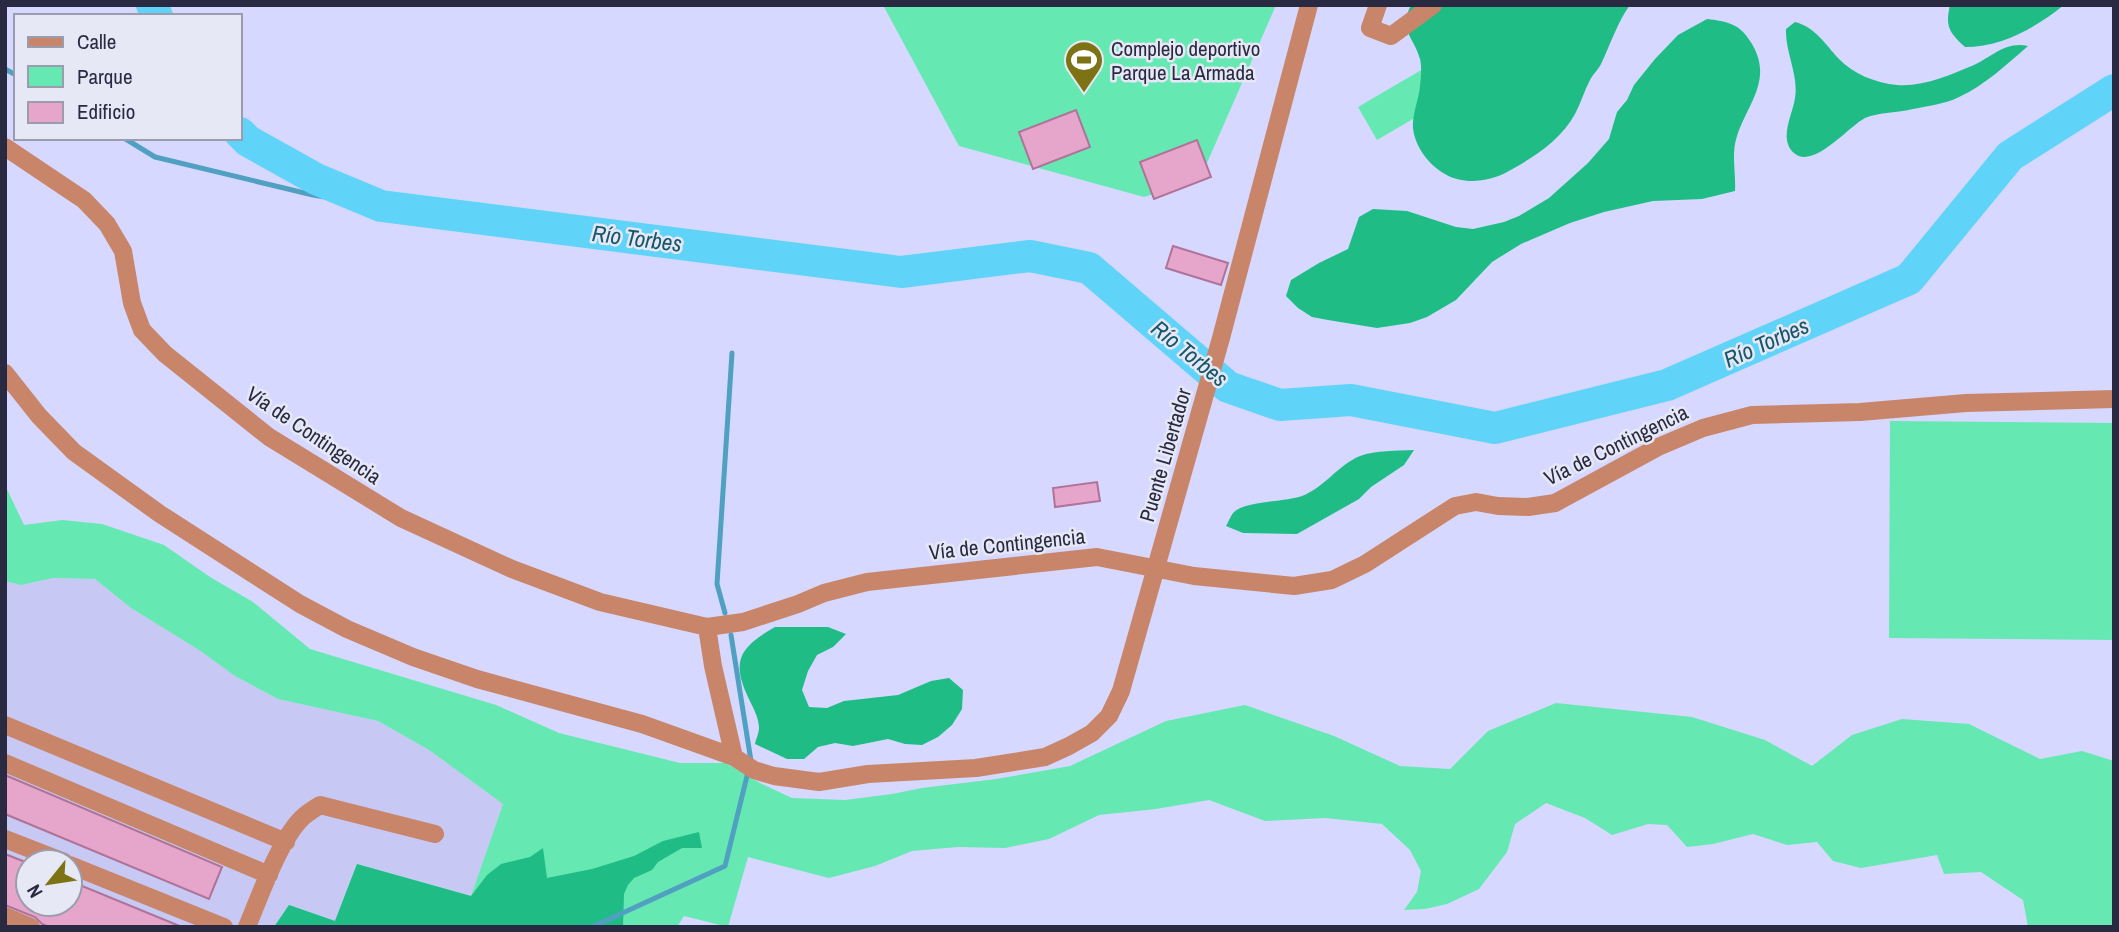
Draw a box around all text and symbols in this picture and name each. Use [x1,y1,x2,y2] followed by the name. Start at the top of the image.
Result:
[14,14,242,140] legend
[77,27,116,56] text: Calle
[1111,34,1260,87] place label: Complejo deportivo Parque La Armada
[1063,39,1105,94] sports icon: Complejo deportivo Parque La Armada
[77,62,133,91] text: Parque
[77,97,135,126] text: Edificio
[590,217,684,259] water label: Río Torbes
[1718,309,1814,375] water label: Río Torbes
[1145,313,1235,393] water label: Río Torbes
[241,379,387,491] street label: Vía de Contingencia
[1132,384,1198,525] street label: Puente Libertador
[1539,397,1693,492] street label: Vía de Contingencia
[928,521,1087,567] street label: Vía de Contingencia
[14,848,84,918] north arrow
[20,880,48,903] text: N

